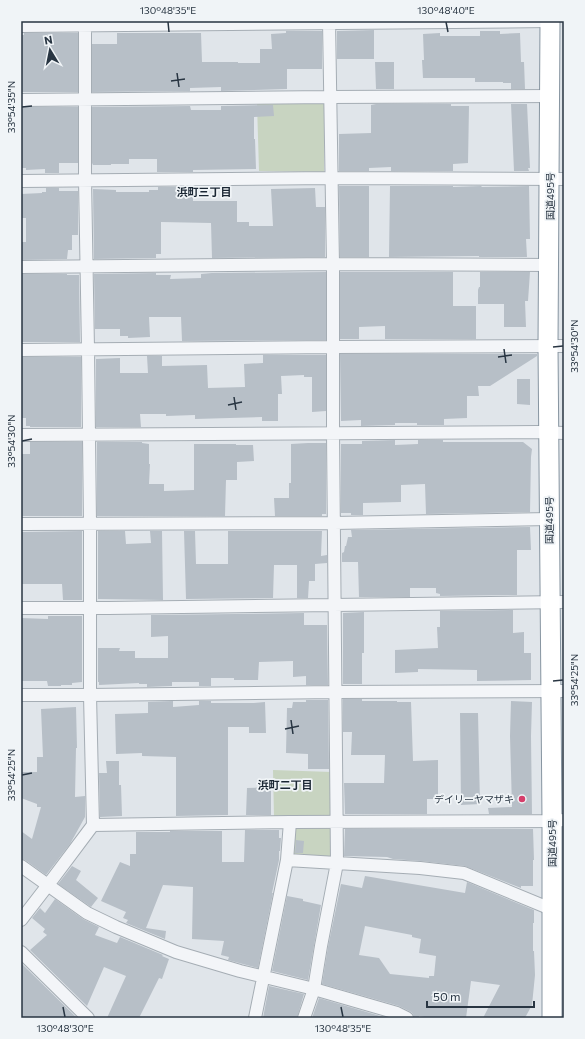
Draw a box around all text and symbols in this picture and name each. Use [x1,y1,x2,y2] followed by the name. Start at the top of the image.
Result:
[140,4,196,16] text: 130°48'35"E
[417,4,475,16] text: 130°48'40"E
[30,30,70,70] north arrow
[43,33,53,47] text: N
[5,81,17,133] text: 33°54'35"N
[544,172,556,220] street label: 国道495号
[177,185,232,198] district label: 浜町三丁目
[568,319,580,373] text: 33°54'30"N
[5,414,17,468] text: 33°54'30"N
[543,496,555,544] street label: 国道495号
[568,654,580,706] text: 33°54'25"N
[5,749,17,801] text: 33°54'25"N
[258,778,313,791] district label: 浜町二丁目
[434,793,514,805] place label: デイリーヤマザキ
[517,794,527,804] marker: デイリーヤマザキ
[546,819,558,867] street label: 国道495号
[427,983,534,1009] scale bar
[433,989,461,1003] text: 50 m
[36,1022,94,1034] text: 130°48'30"E
[315,1022,371,1034] text: 130°48'35"E

